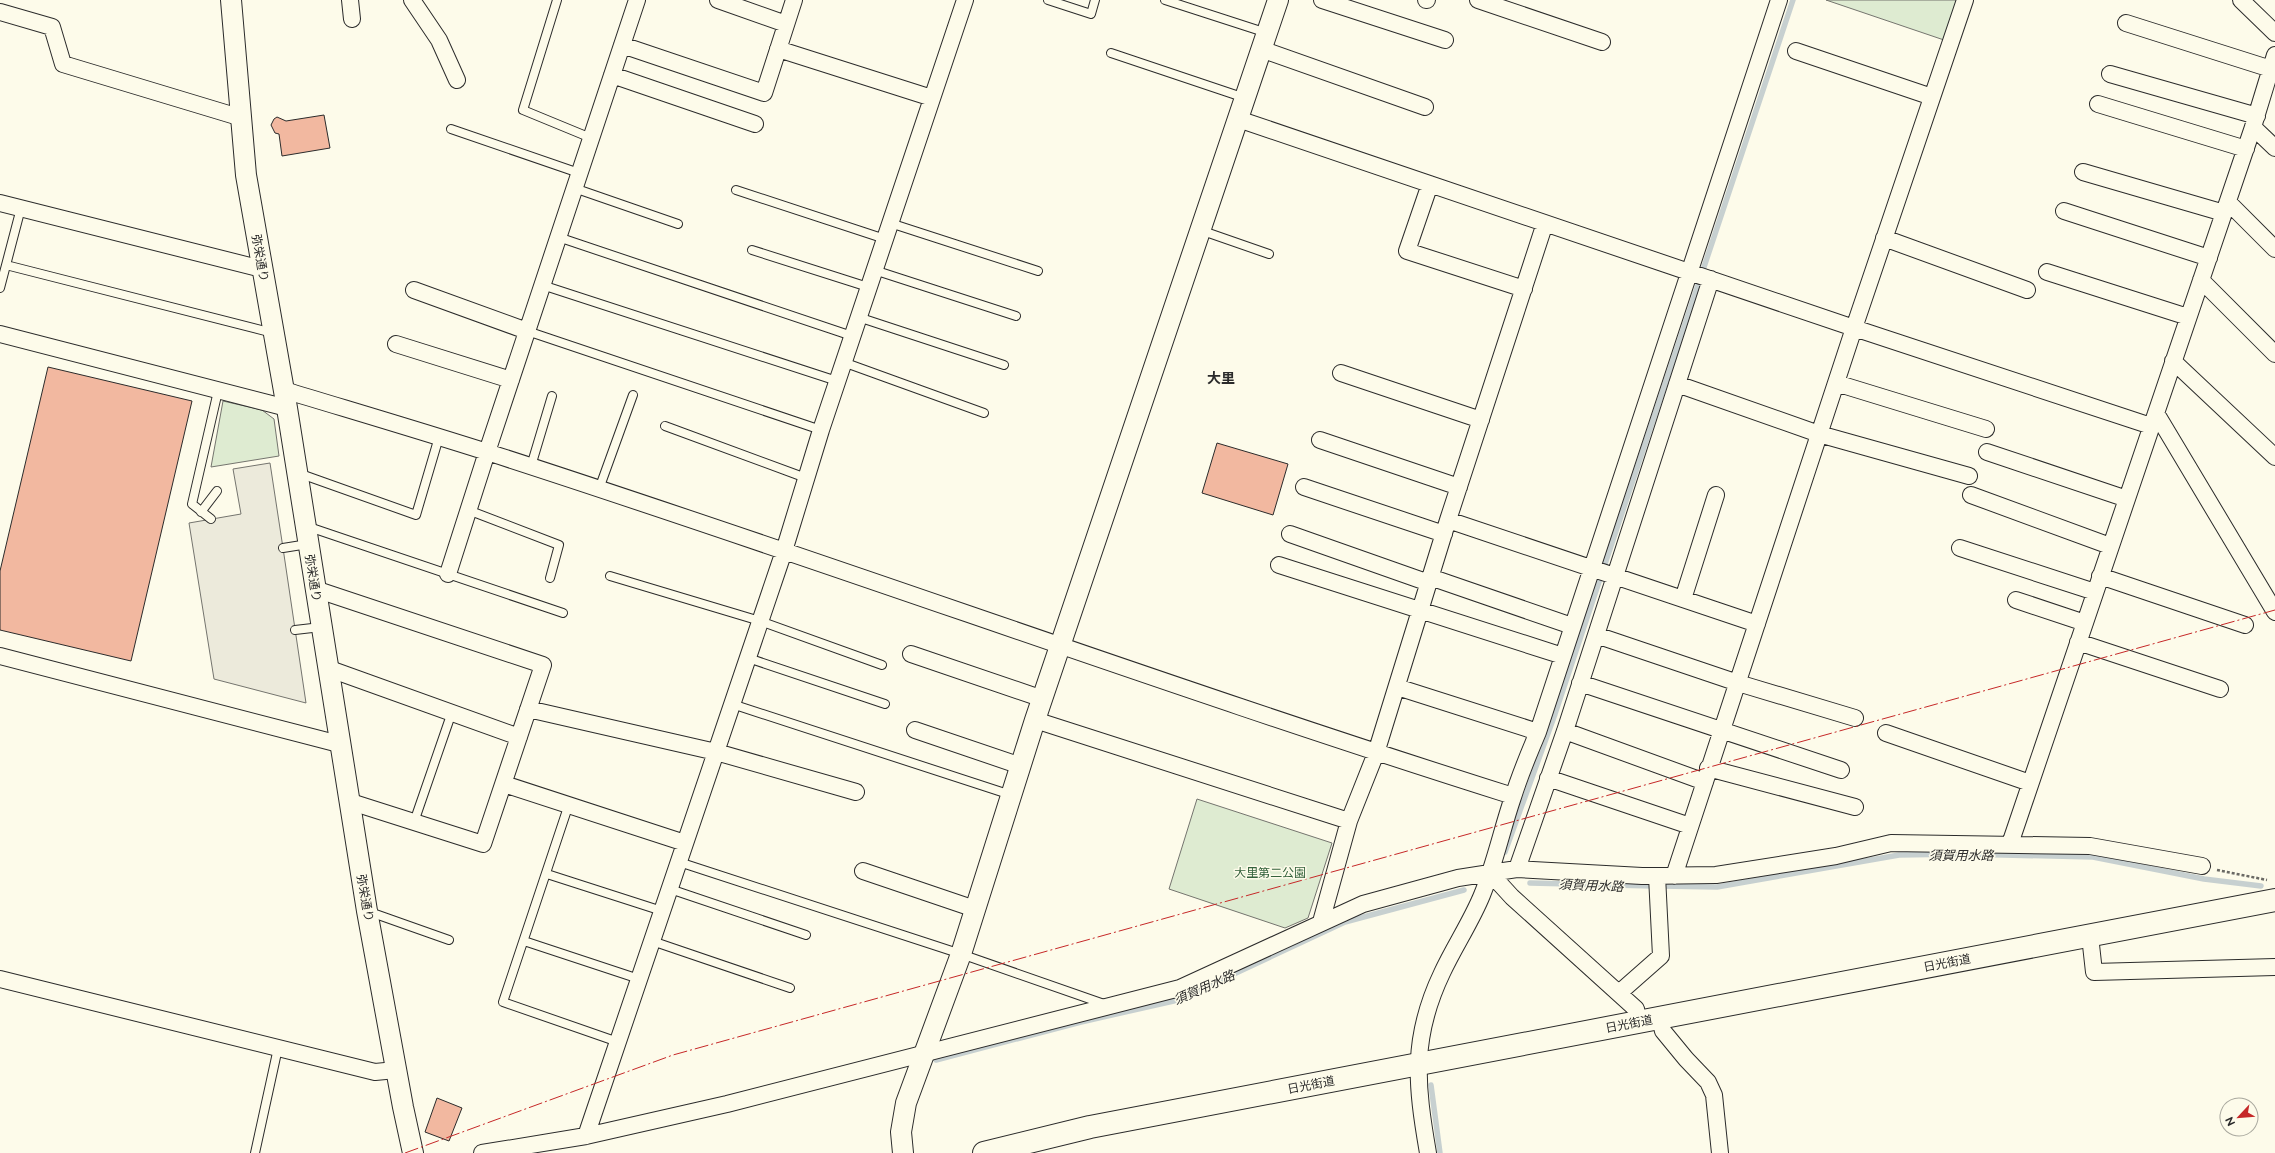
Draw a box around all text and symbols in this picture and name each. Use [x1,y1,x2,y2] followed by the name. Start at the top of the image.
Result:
[249,233,271,283] street label: 弥栄通り
[1207,370,1235,386] district label: 大里
[302,553,324,603] street label: 弥栄通り
[1928,848,1994,863] water label: 須賀用水路
[1234,866,1306,880] park label: 大里第二公園
[354,873,376,923] street label: 弥栄通り
[1558,877,1625,894] water label: 須賀用水路
[1922,952,1972,974] street label: 日光街道
[1171,967,1238,1008] water label: 須賀用水路
[1604,1013,1654,1035] street label: 日光街道
[1286,1074,1336,1096] street label: 日光街道
[2219,1097,2259,1137] north arrow
[2223,1115,2238,1128] text: N

